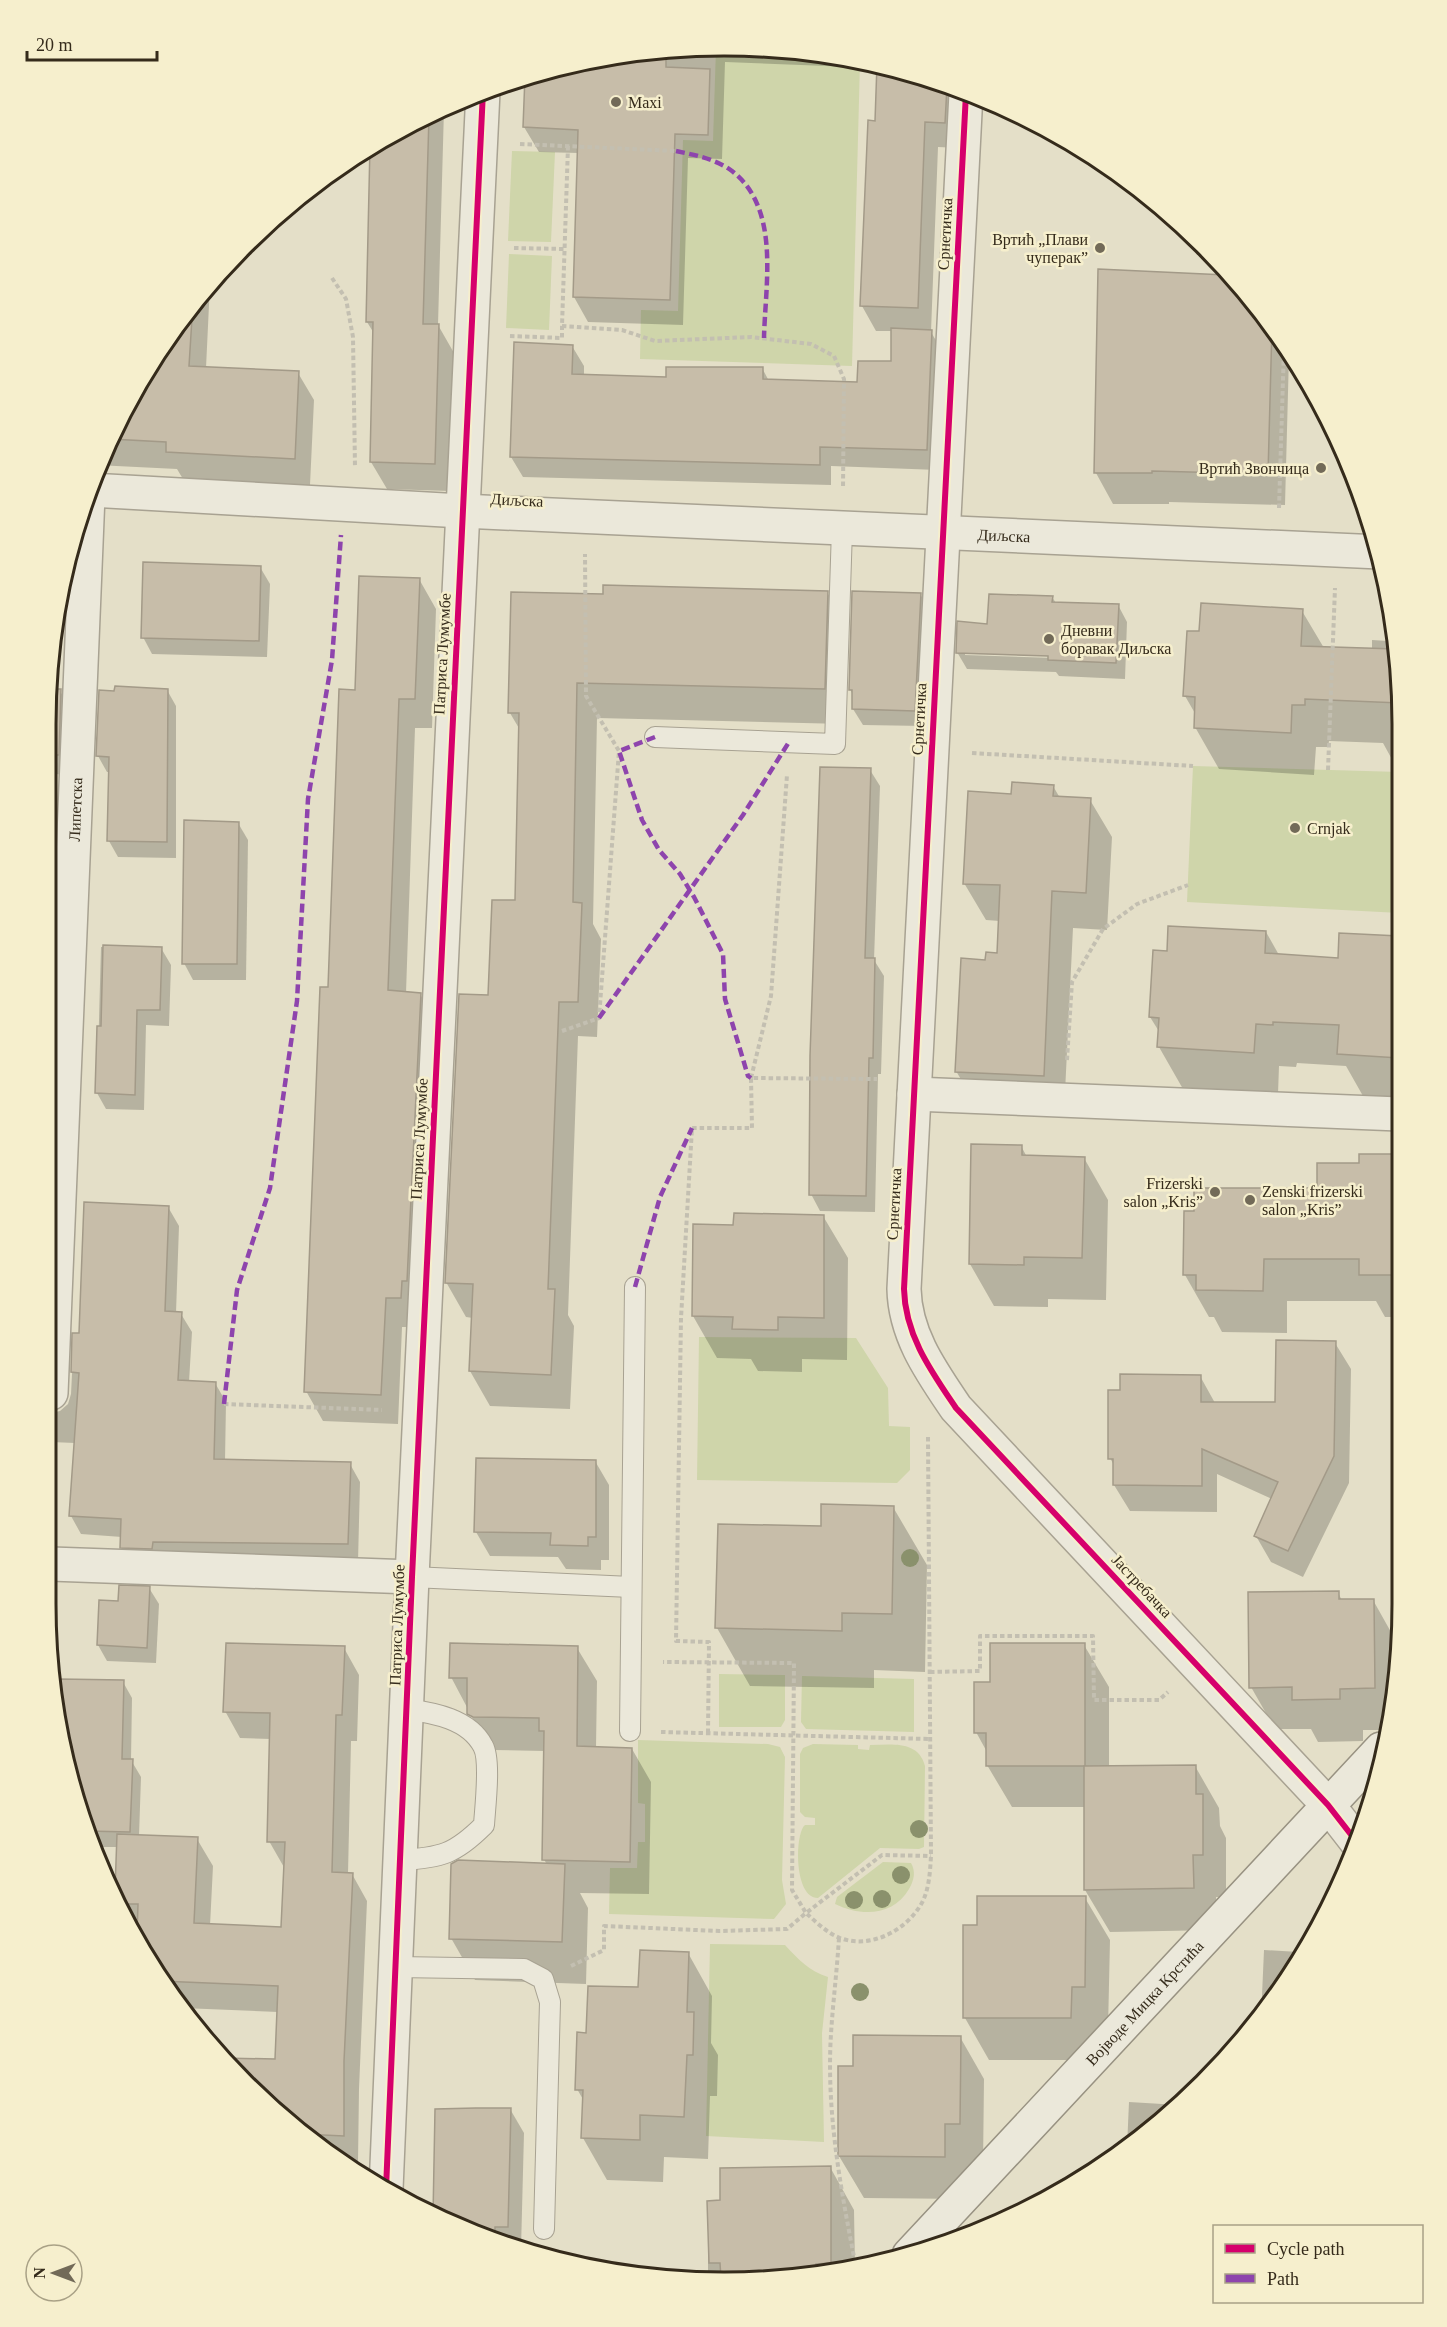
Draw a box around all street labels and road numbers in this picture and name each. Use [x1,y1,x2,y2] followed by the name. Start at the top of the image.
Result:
[935,197,956,271] street label: Срнетичка
[490,490,544,511] street label: Диљска
[977,526,1031,545] street label: Диљска
[430,593,455,715] street label: Патриса Лумумбе
[909,682,930,756] street label: Срнетичка
[65,777,85,842] street label: Липетска
[407,1078,432,1200] street label: Патриса Лумумбе
[884,1167,905,1241] street label: Срнетичка
[1108,1551,1175,1622] street label: Јастребачка
[386,1564,409,1686] street label: Патриса Лумумбе
[1082,1937,1206,2068] street label: Војводе Мицка Крстића

